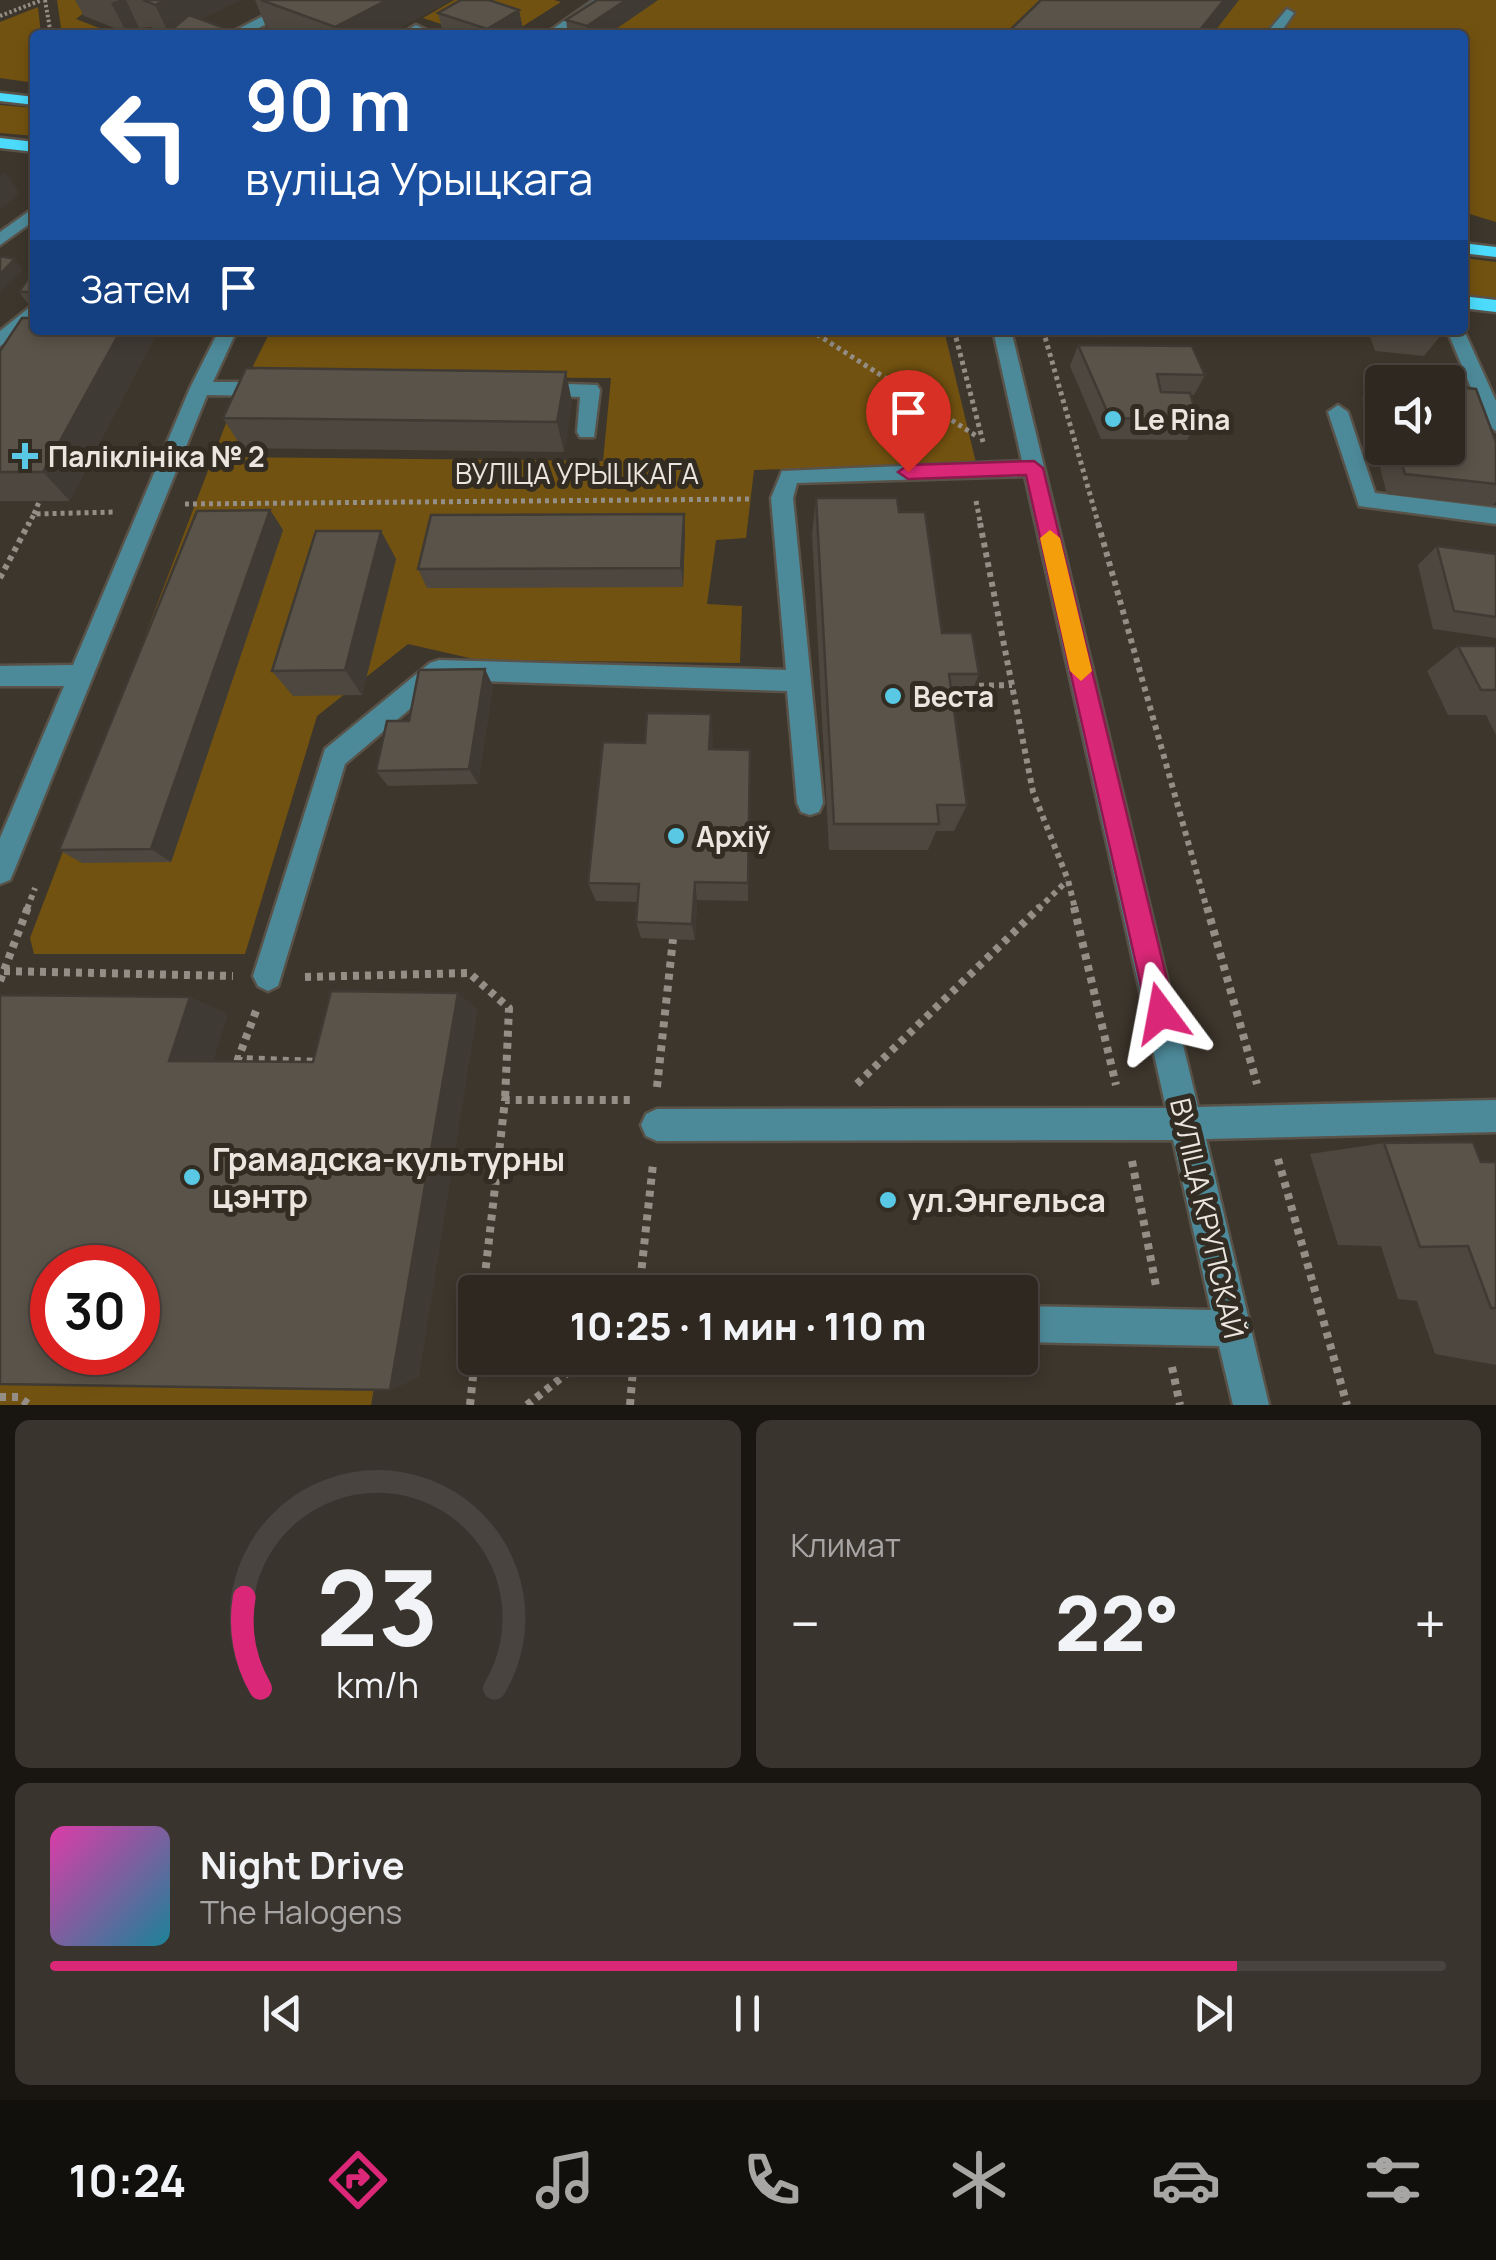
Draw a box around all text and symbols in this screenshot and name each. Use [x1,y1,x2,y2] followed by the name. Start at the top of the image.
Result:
[245,56,412,152] text: 90 m
[80,70,210,200] icon: left
[245,147,593,209] text: вуліца Урыцкага
[211,260,266,315] icon: arrive
[80,262,191,314] text: Затем
[1365,365,1465,465] map controls
[1365,365,1465,465] button: sound
[866,370,951,473] pin
[881,385,936,440] icon: arrive
[1133,400,1230,438] place label: Le Rina
[1102,408,1124,430] marker: Le Rina
[48,437,265,475] place label: Паліклініка № 2
[12,443,38,469] marker: Паліклініка № 2
[455,454,699,492] street label: ВУЛІЦА УРЫЦКАГА
[913,677,994,715] place label: Веста
[882,685,904,707] marker: Веста
[696,817,771,855] place label: Архіў
[665,825,687,847] marker: Архіў
[1109,961,1213,1065] position arrow
[1162,1094,1254,1342] street label: ВУЛІЦА КРУПСКАЙ
[212,1137,565,1218] place label: Грамадска-культурны цэнтр
[181,1166,203,1188] marker: Грамадска-культурны цэнтр
[908,1178,1106,1222] place label: ул.Энгельса
[877,1189,899,1211] marker: ул.Энгельса
[30,1245,160,1375] speed limit sign: 30
[570,1299,926,1351] text: 10:25 · 1 мин · 110 m
[791,1523,901,1567] text: Климат
[317,1535,439,1677] text: 23
[1055,1571,1179,1674] text: 22°
[791,1585,820,1661] text: −
[1414,1585,1446,1661] text: +
[336,1660,419,1709] text: km/h
[200,1838,405,1890] text: Night Drive
[200,1890,402,1934] text: The Halogens
[255,1986,310,2041] icon: previous
[720,1986,775,2041] icon: pause
[1186,1986,1241,2041] icon: next
[323,2145,393,2215] icon: directions
[530,2145,600,2215] icon: music
[737,2145,807,2215] icon: phone
[944,2145,1014,2215] icon: climate
[1151,2145,1221,2215] icon: car
[1358,2145,1428,2215] icon: filters
[68,2149,186,2211] text: 10:24

